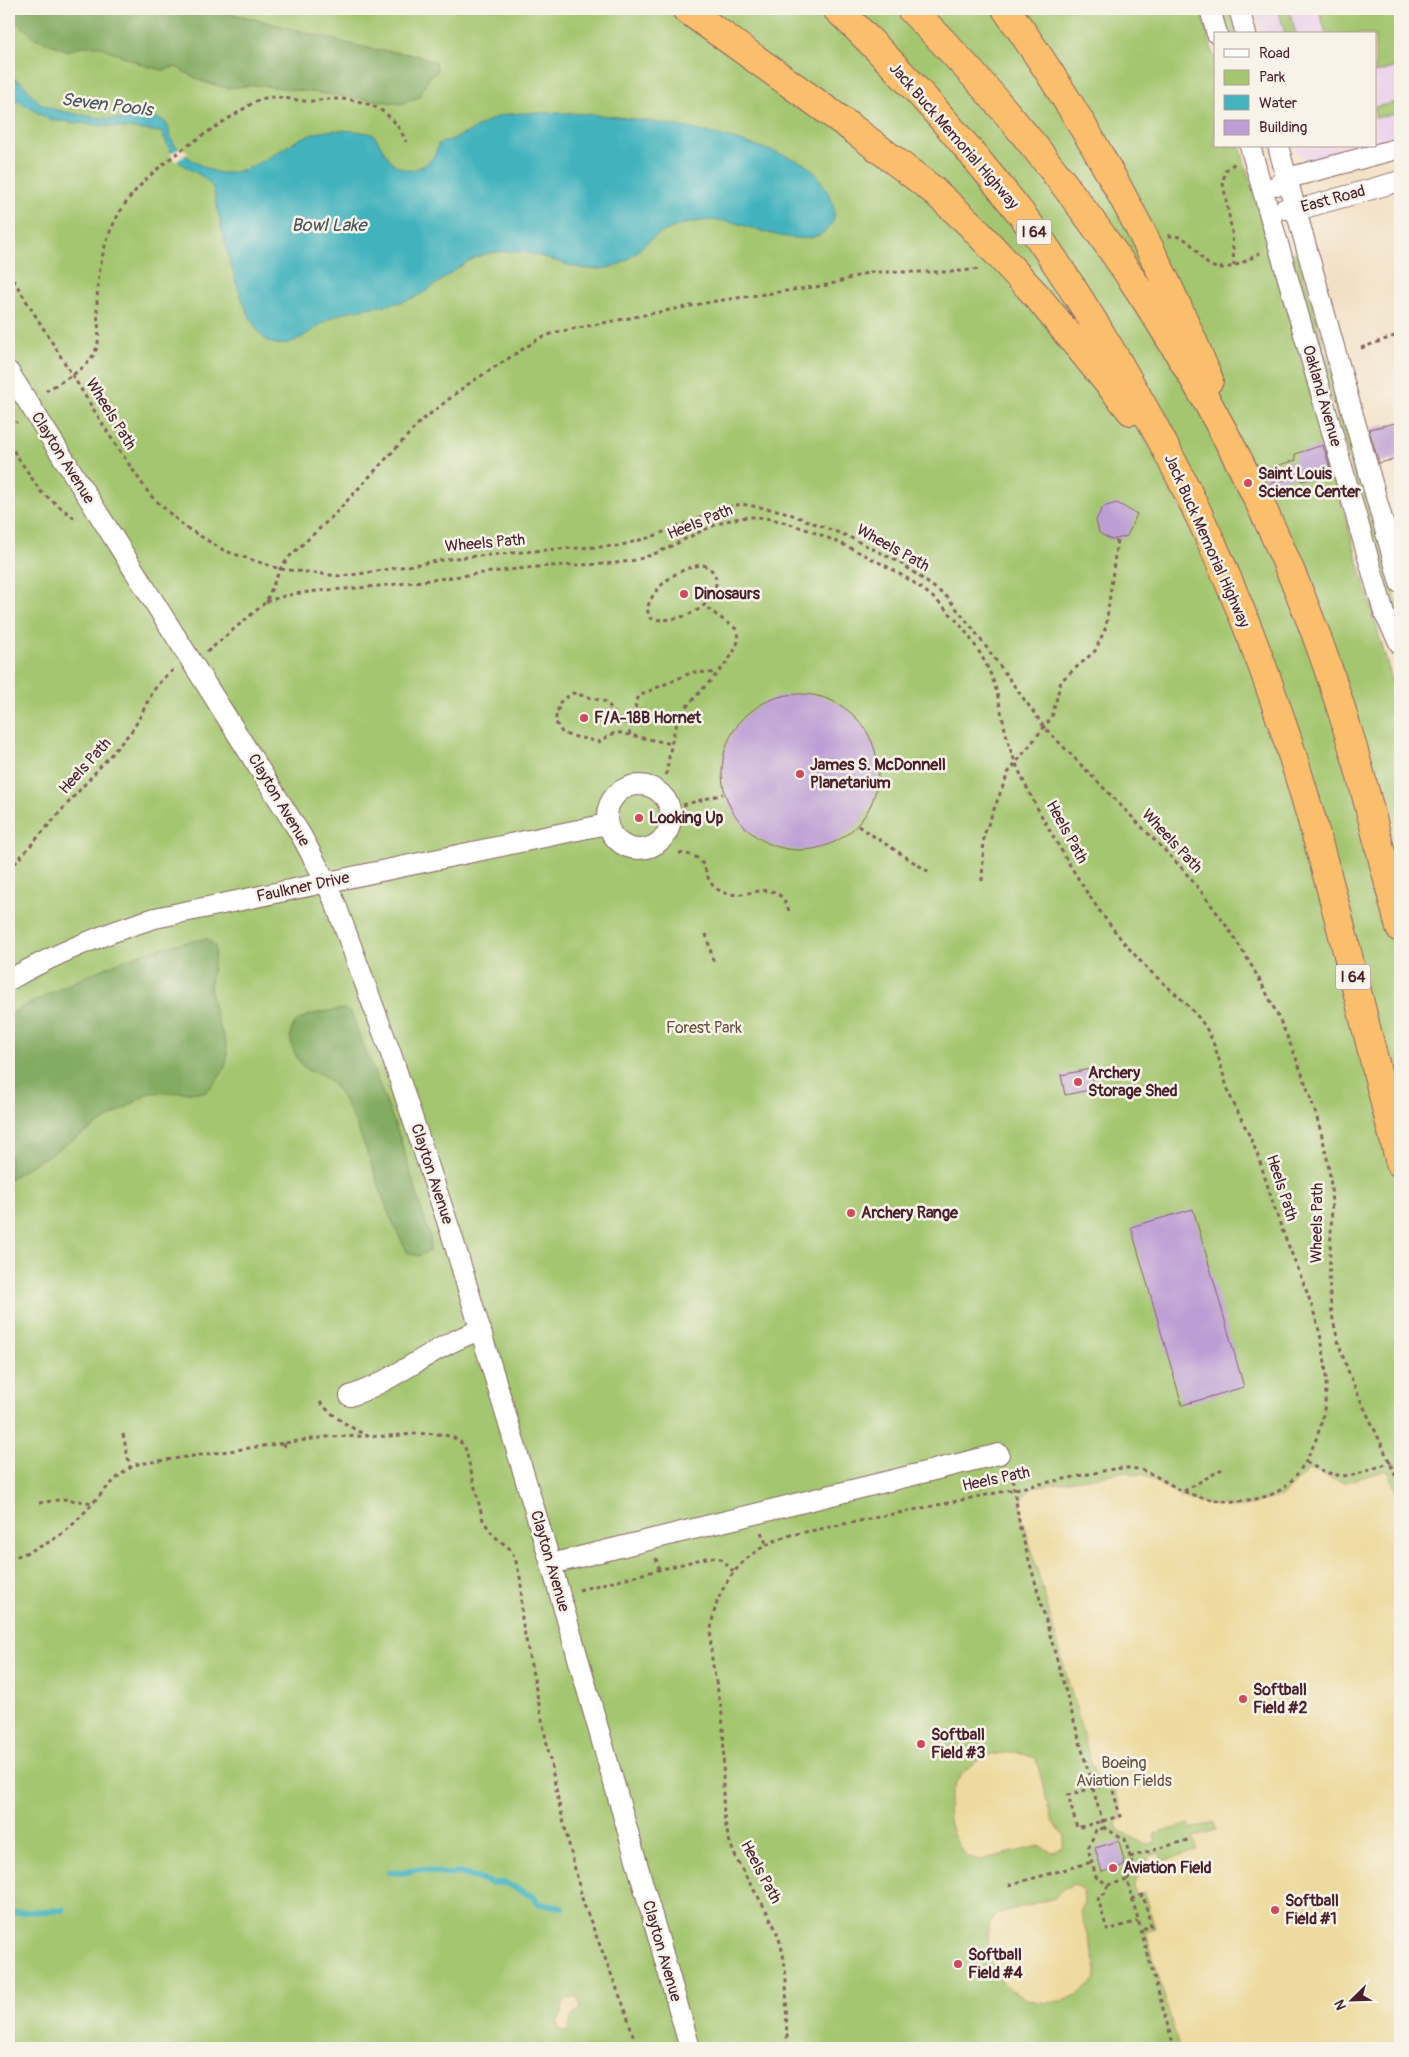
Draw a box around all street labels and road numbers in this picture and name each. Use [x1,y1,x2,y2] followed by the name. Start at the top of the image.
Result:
[885,59,1023,214] street label: Jack Buck Memorial Highway
[1299,181,1367,217] street label: East Road
[1016,220,1052,244] road number: I 64
[1298,343,1346,449] street label: Oakland Avenue
[81,375,141,453] street label: Wheels Path
[27,408,99,508] street label: Clayton Avenue
[1160,451,1254,631] street label: Jack Buck Memorial Highway
[664,500,736,544] street label: Heels Path
[853,520,933,576] street label: Wheels Path
[444,530,526,556] street label: Wheels Path
[55,734,115,798] street label: Heels Path
[244,750,315,850] street label: Clayton Avenue
[1042,797,1092,867] street label: Heels Path
[1137,805,1207,877] street label: Wheels Path
[255,867,351,907] street label: Faulkner Drive
[1336,964,1370,990] road number: I 64
[406,1121,458,1227] street label: Clayton Avenue
[1262,1152,1302,1224] street label: Heels Path
[1306,1183,1328,1263] street label: Wheels Path
[960,1462,1032,1496] street label: Heels Path
[526,1508,574,1614] street label: Clayton Avenue
[736,1837,786,1907] street label: Heels Path
[638,1898,686,2004] street label: Clayton Avenue

